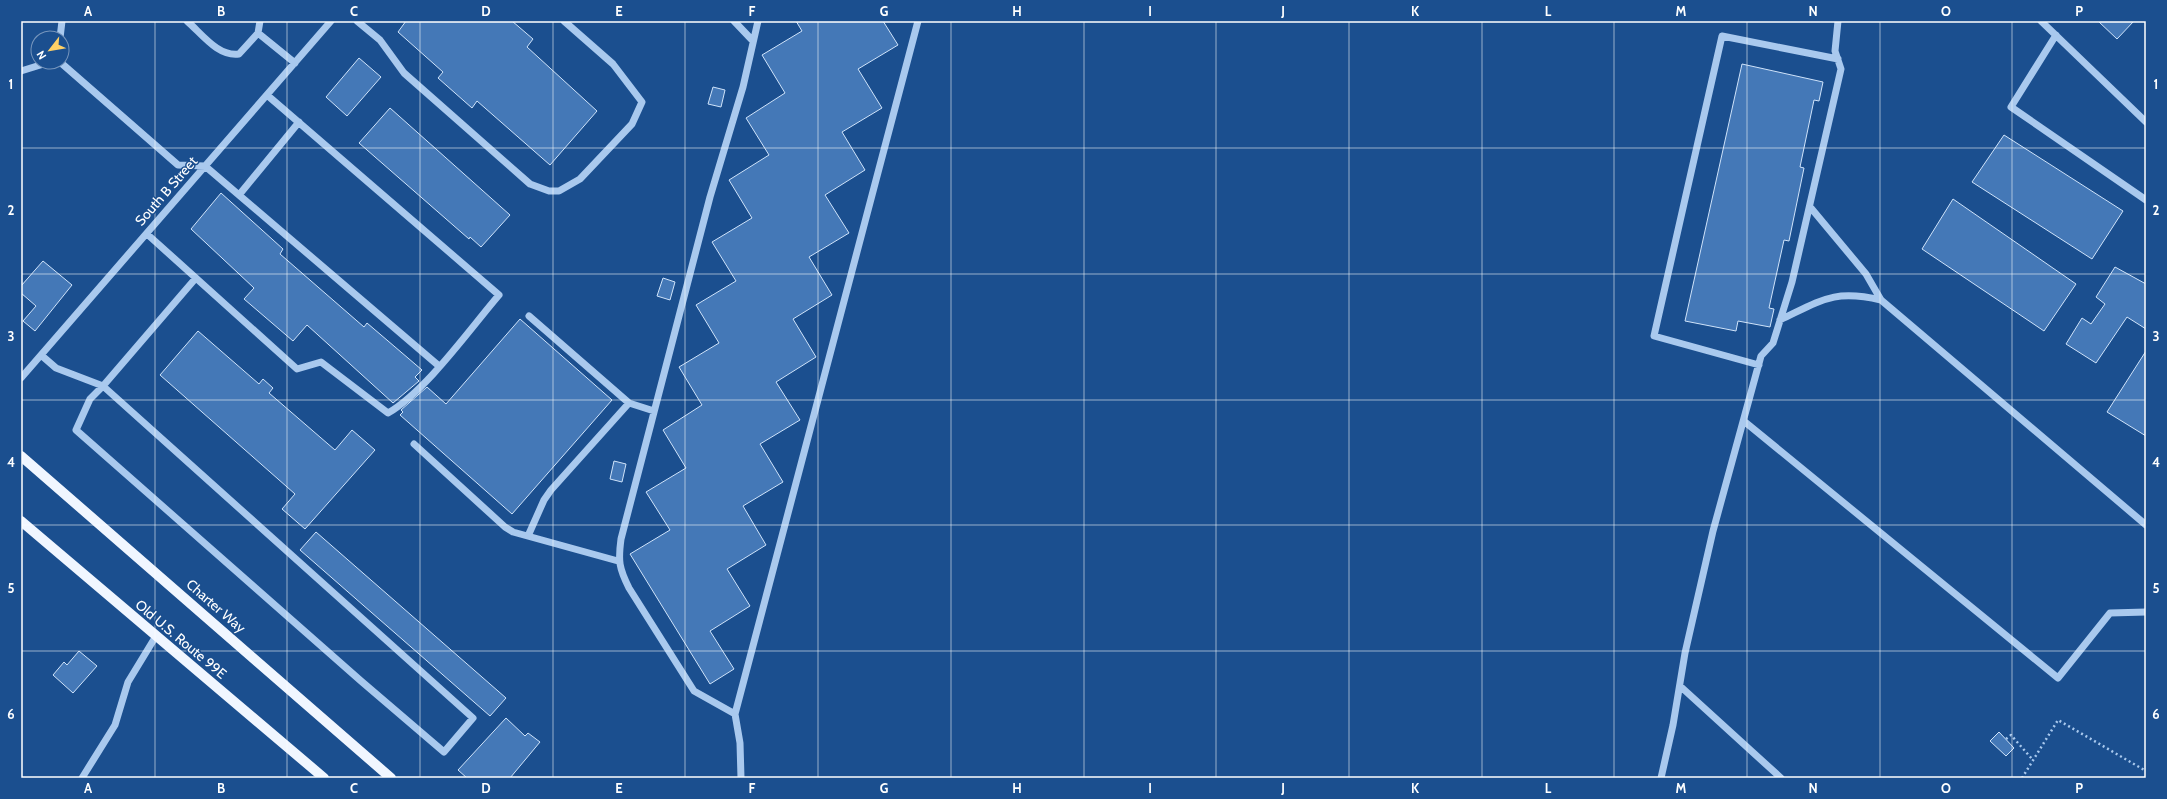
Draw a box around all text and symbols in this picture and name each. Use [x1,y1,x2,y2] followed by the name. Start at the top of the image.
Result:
[84,3,93,19] text: A
[217,3,225,19] text: B
[350,3,358,19] text: C
[481,3,491,19] text: D
[615,3,623,19] text: E
[749,3,756,19] text: F
[880,3,889,19] text: G
[1012,3,1022,19] text: H
[1148,3,1152,19] text: I
[1280,3,1285,19] text: J
[1411,3,1420,19] text: K
[1545,3,1552,19] text: L
[1676,3,1687,19] text: M
[1808,3,1818,19] text: N
[1941,3,1951,19] text: O
[2075,3,2083,19] text: P
[30,30,70,70] north arrow
[33,48,49,62] text: N
[9,76,13,92] text: 1
[2154,76,2158,92] text: 1
[131,152,201,229] street label: South B Street
[8,202,15,218] text: 2
[2153,202,2160,218] text: 2
[7,328,15,344] text: 3
[2152,328,2160,344] text: 3
[7,454,15,470] text: 4
[2152,454,2160,470] text: 4
[183,575,249,637] street label: Charter Way
[8,580,15,596] text: 5
[2153,580,2160,596] text: 5
[132,596,231,683] street label: Old U.S. Route 99E
[7,706,15,722] text: 6
[2152,706,2160,722] text: 6
[84,780,93,796] text: A
[217,780,225,796] text: B
[350,780,358,796] text: C
[481,780,491,796] text: D
[615,780,623,796] text: E
[749,780,756,796] text: F
[880,780,889,796] text: G
[1012,780,1022,796] text: H
[1148,780,1152,796] text: I
[1280,780,1285,796] text: J
[1411,780,1420,796] text: K
[1545,780,1552,796] text: L
[1676,780,1687,796] text: M
[1808,780,1818,796] text: N
[1941,780,1951,796] text: O
[2075,780,2083,796] text: P

